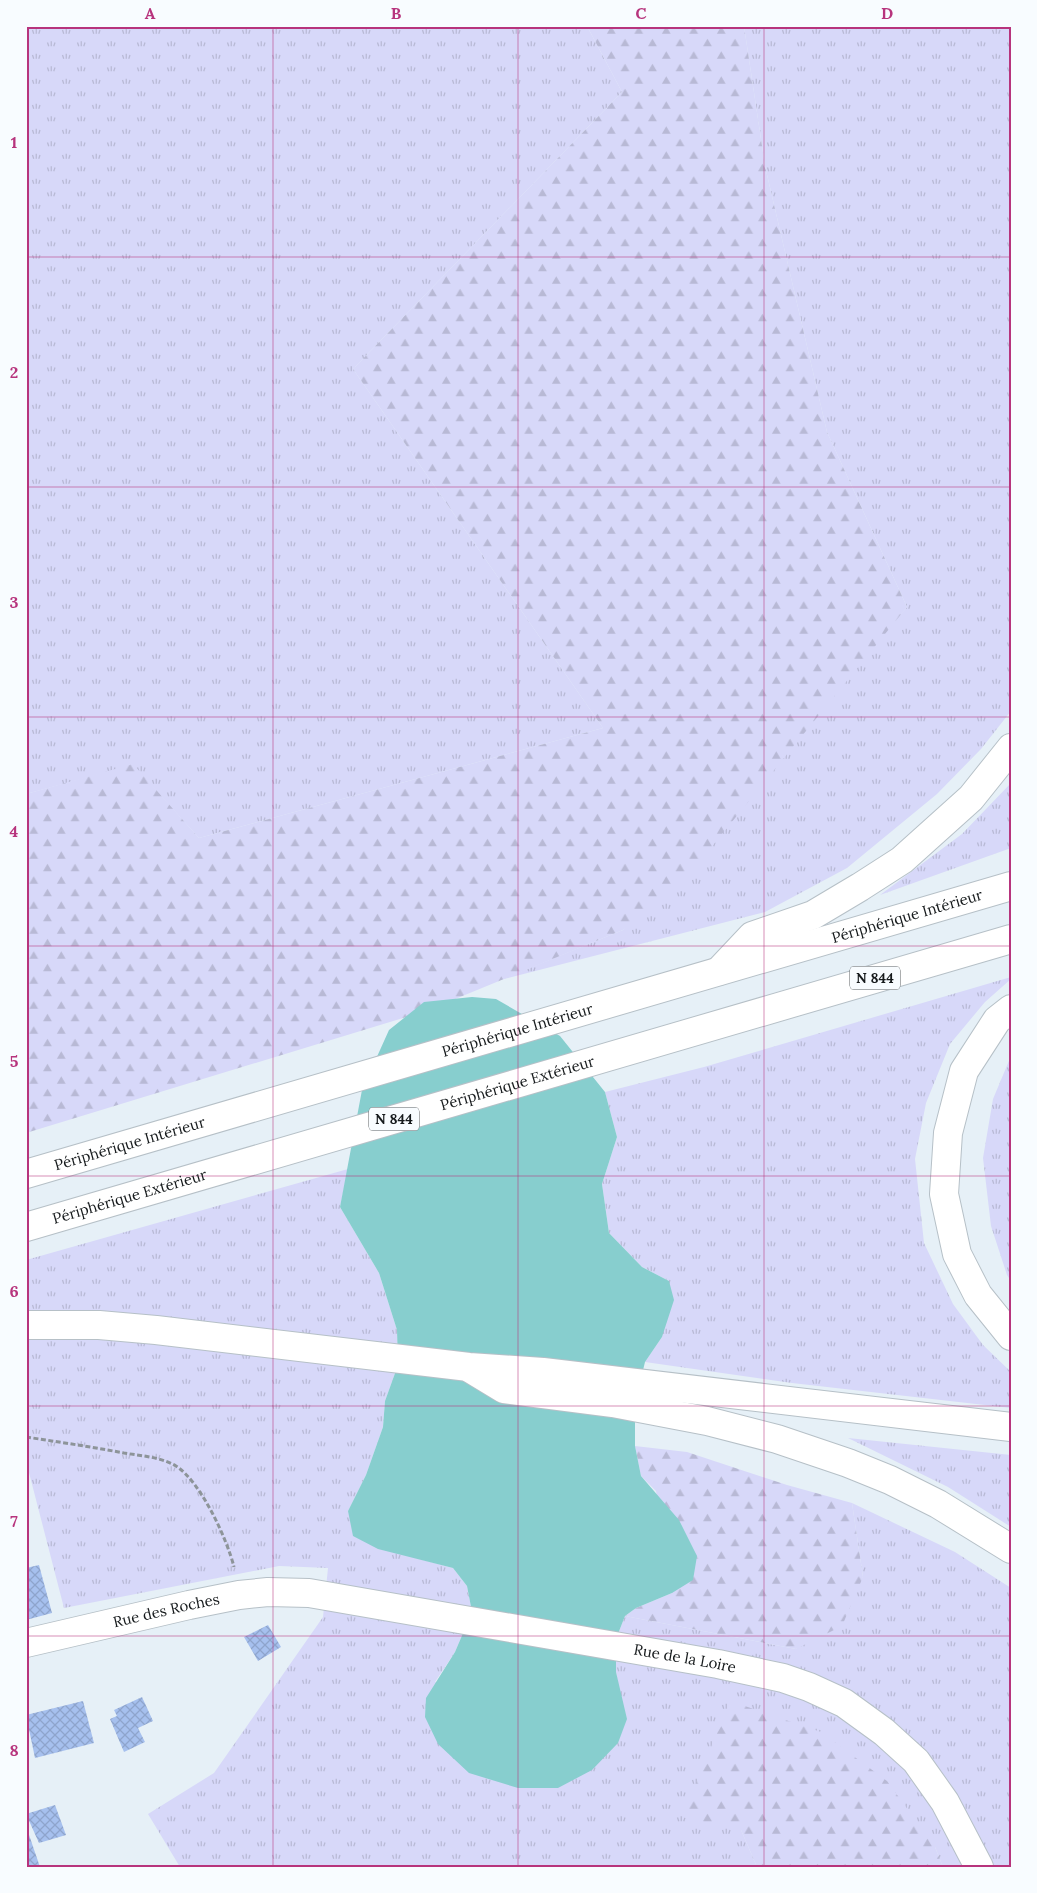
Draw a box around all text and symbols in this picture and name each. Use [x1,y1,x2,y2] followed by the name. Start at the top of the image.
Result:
[145,3,156,23] text: A
[391,3,402,23] text: B
[635,3,647,23] text: C
[881,3,893,23] text: D
[11,132,17,152] text: 1
[10,362,18,382] text: 2
[10,592,19,612] text: 3
[10,821,19,841] text: 4
[829,885,985,947] street label: Périphérique Intérieur
[850,966,900,990] road number: N 844
[440,999,596,1061] street label: Périphérique Intérieur
[10,1051,19,1071] text: 5
[438,1051,597,1114] street label: Périphérique Extérieur
[369,1108,419,1130] road number: N 844
[52,1112,208,1174] street label: Périphérique Intérieur
[50,1165,209,1228] street label: Périphérique Extérieur
[9,1281,19,1301] text: 6
[10,1511,18,1531] text: 7
[111,1589,221,1631] street label: Rue des Roches
[632,1640,738,1677] street label: Rue de la Loire
[9,1740,19,1760] text: 8

